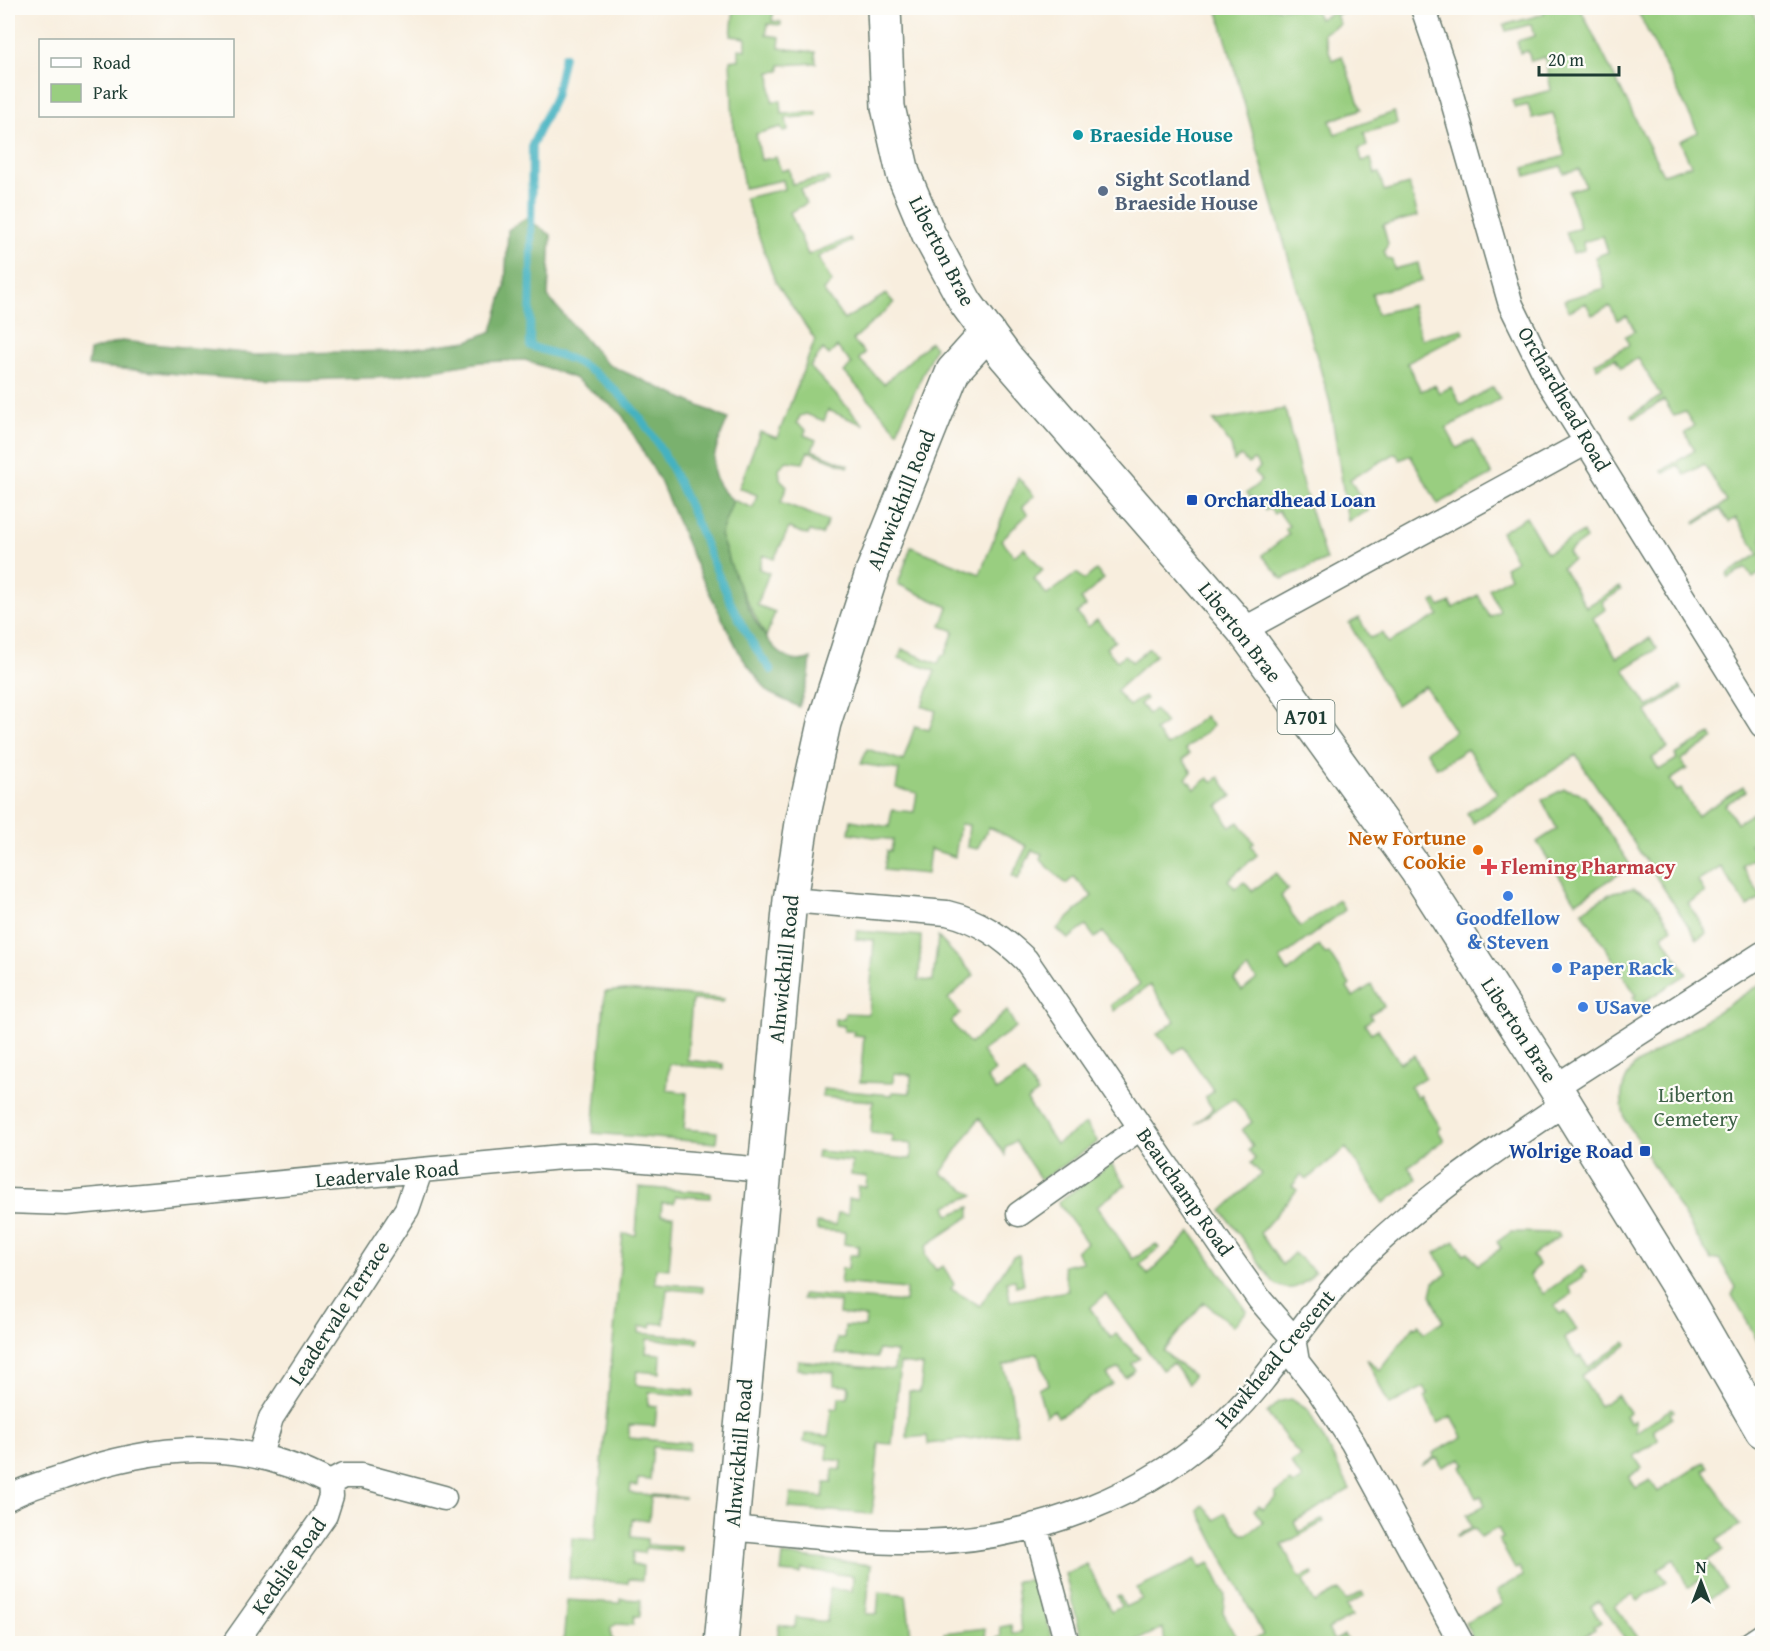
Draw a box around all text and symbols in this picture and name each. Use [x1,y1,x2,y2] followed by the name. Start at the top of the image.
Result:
[39,39,234,117] legend
[1539,39,1618,77] scale bar
[1548,46,1584,73] text: 20 m
[93,49,131,76] text: Road
[93,79,129,106] text: Park
[1090,119,1233,150] place label: Braeside House
[1071,128,1085,142] marker: Braeside House
[1115,163,1258,218] place label: Sight Scotland Braeside House
[1096,184,1110,198] marker: Sight Scotland Braeside House
[901,190,984,311] street label: Liberton Brae
[1510,321,1619,478] street label: Orchardhead Road
[858,424,943,575] street label: Alnwickhill Road
[1204,484,1377,515] place label: Orchardhead Loan
[1185,493,1199,507] marker: Orchardhead Loan
[1191,575,1290,689] street label: Liberton Brae
[1278,700,1334,734] road number: A701
[1348,822,1466,877] place label: New Fortune Cookie
[1471,843,1485,857] marker: New Fortune Cookie
[1501,851,1676,882] place label: Fleming Pharmacy
[1482,860,1496,874] marker: Fleming Pharmacy
[1501,889,1515,903] marker: Goodfellow & Steven
[760,892,807,1045] street label: Alnwickhill Road
[1456,902,1561,957] place label: Goodfellow & Steven
[1569,952,1675,983] place label: Paper Rack
[1550,961,1564,975] marker: Paper Rack
[1474,971,1565,1089] street label: Liberton Brae
[1595,991,1651,1022] place label: USave
[1576,1000,1590,1014] marker: USave
[1654,1079,1739,1134] park label: Liberton Cemetery
[1129,1121,1242,1263] street label: Beauchamp Road
[1509,1135,1633,1166] place label: Wolrige Road
[1638,1144,1652,1158] marker: Wolrige Road
[314,1152,461,1195] street label: Leadervale Road
[280,1234,397,1391] street label: Leadervale Terrace
[1207,1282,1342,1435] street label: Hawkhead Crescent
[717,1377,761,1528] street label: Alnwickhill Road
[244,1510,334,1620] street label: Kedslie Road
[1671,1552,1731,1612] north arrow
[1696,1555,1707,1579] text: N

